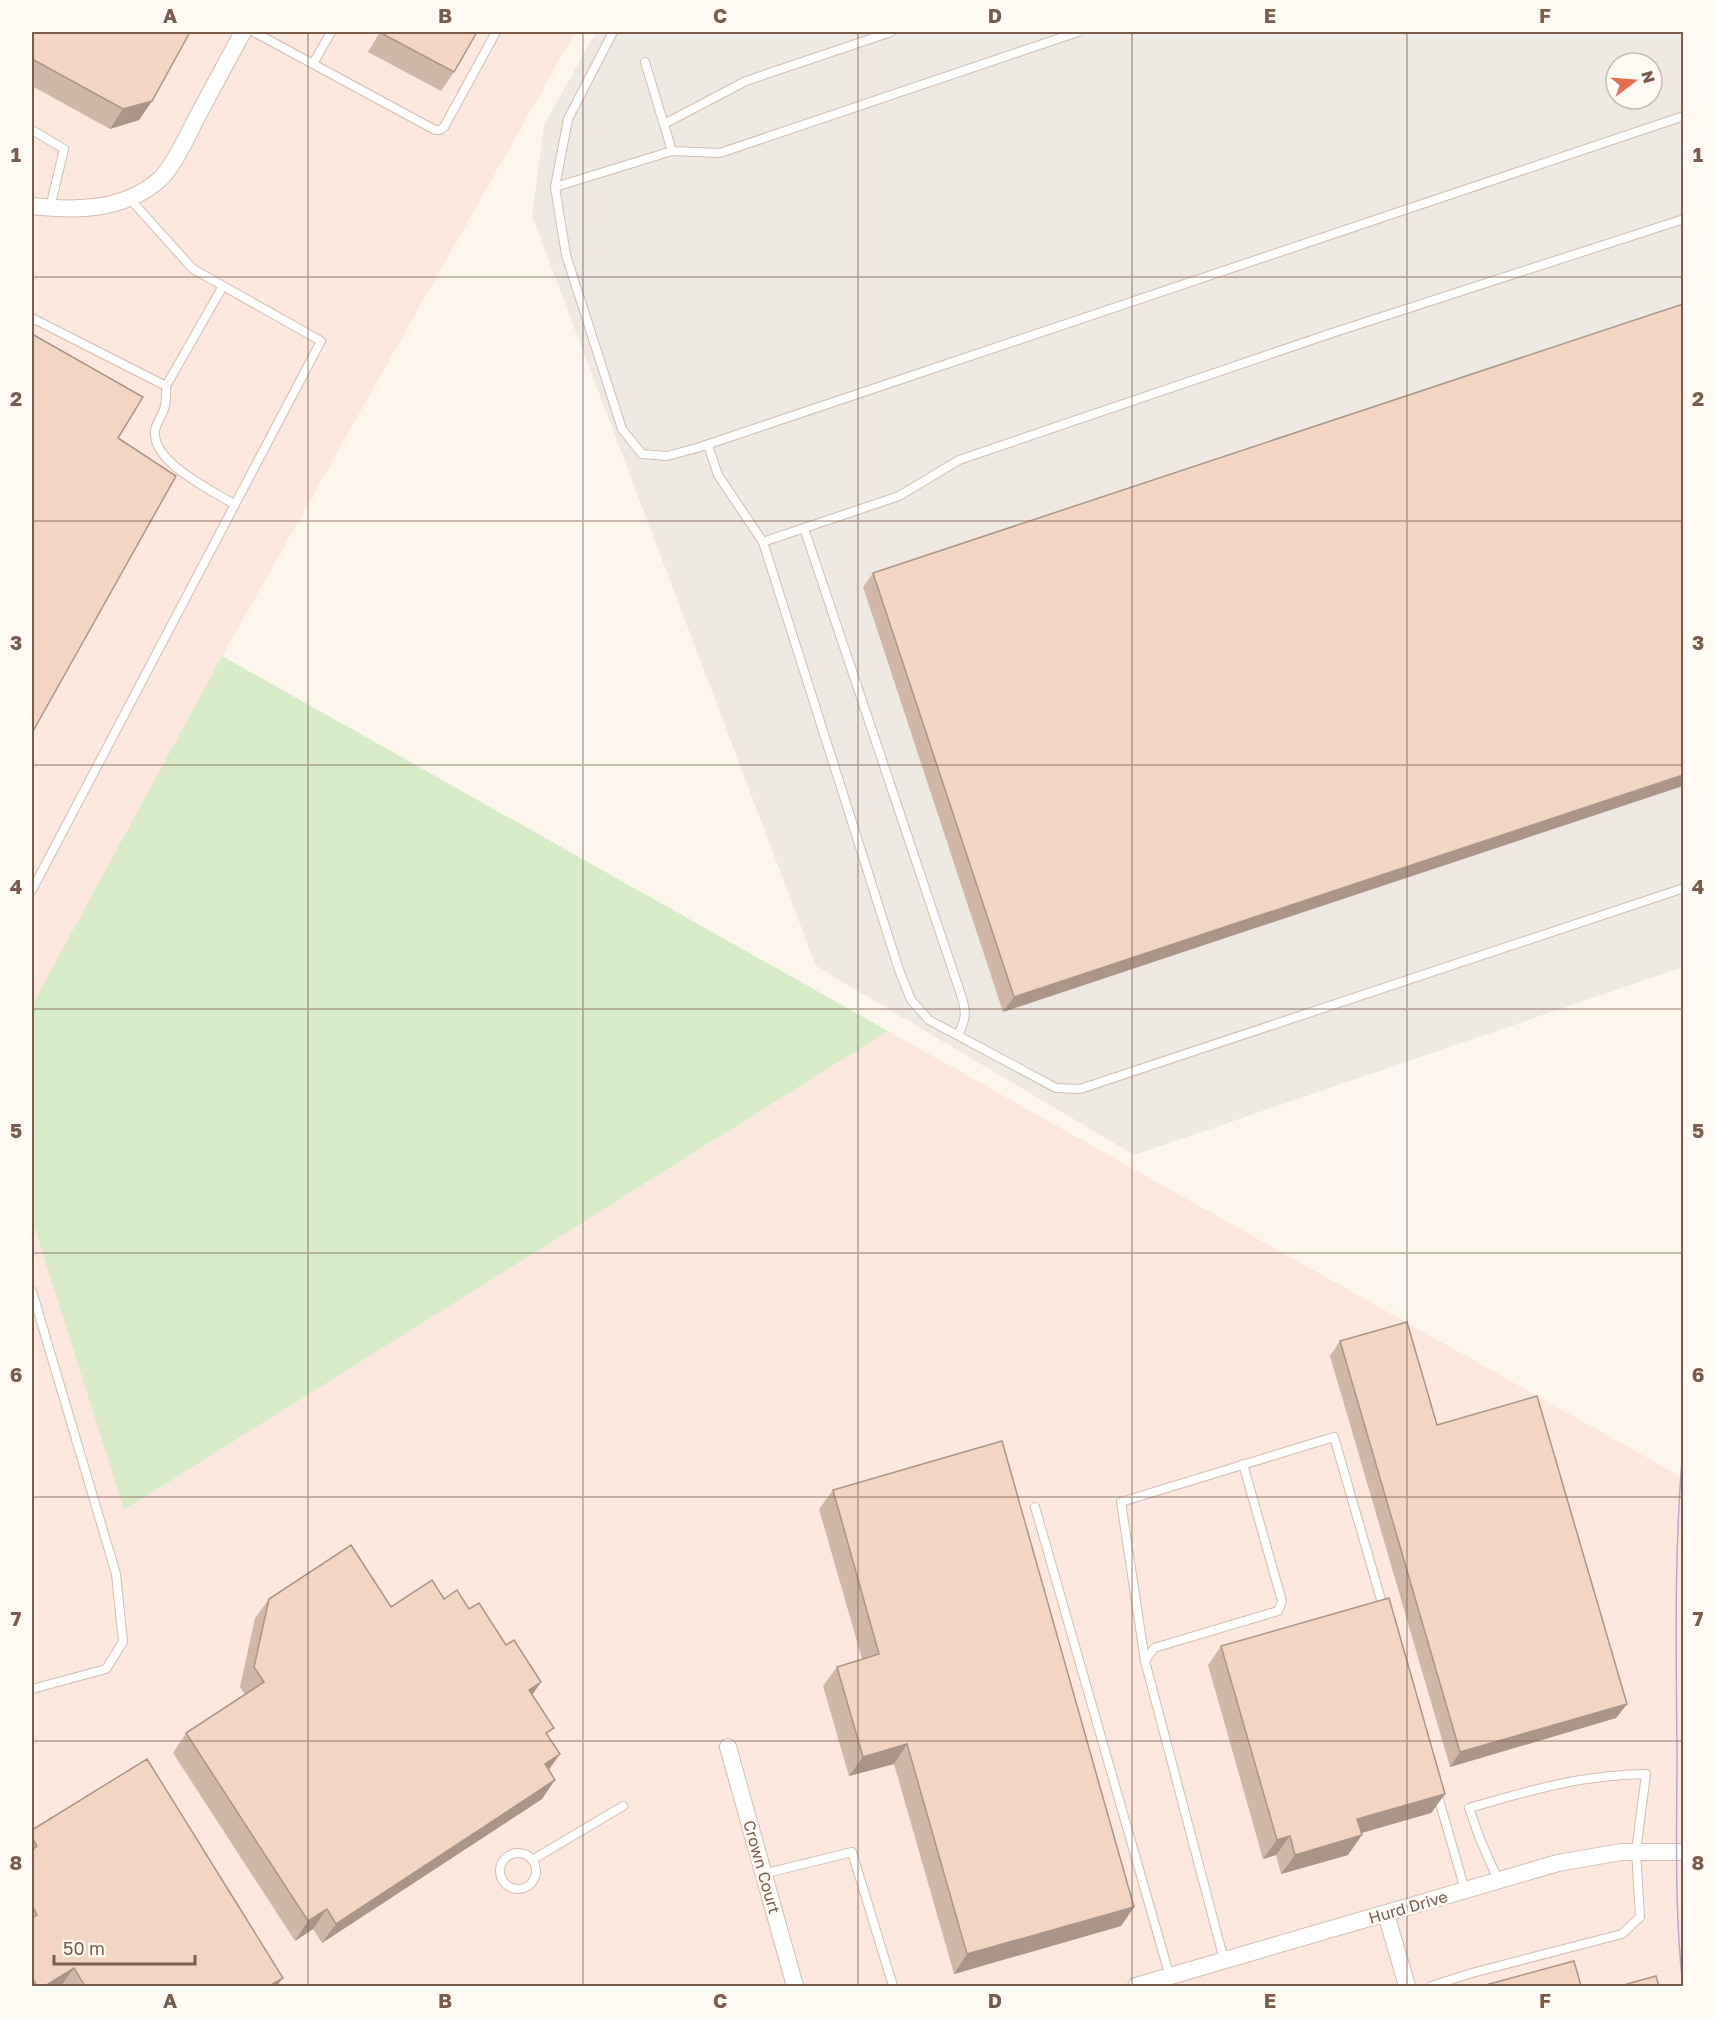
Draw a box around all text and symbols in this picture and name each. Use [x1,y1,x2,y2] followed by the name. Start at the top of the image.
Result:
[163,3,177,27] text: A
[438,3,452,27] text: B
[713,3,727,27] text: C
[988,3,1002,27] text: D
[1264,3,1276,27] text: E
[1539,3,1551,27] text: F
[1604,51,1664,111] north arrow
[1637,68,1660,85] text: N
[11,142,21,166] text: 1
[1693,142,1703,166] text: 1
[10,386,22,410] text: 2
[1692,386,1704,410] text: 2
[10,630,22,654] text: 3
[1692,630,1704,654] text: 3
[10,874,22,898] text: 4
[1692,874,1704,898] text: 4
[10,1118,22,1142] text: 5
[1692,1118,1704,1142] text: 5
[10,1362,22,1386] text: 6
[1692,1362,1704,1386] text: 6
[11,1606,22,1630] text: 7
[1693,1606,1704,1630] text: 7
[739,1818,785,1916] street label: Crown Court
[10,1850,22,1874] text: 8
[1692,1850,1704,1874] text: 8
[1366,1886,1450,1928] street label: Hurd Drive
[54,1928,195,1966] scale bar
[63,1937,105,1959] text: 50 m
[163,1988,177,2012] text: A
[438,1988,452,2012] text: B
[713,1988,727,2012] text: C
[988,1988,1002,2012] text: D
[1264,1988,1276,2012] text: E
[1539,1988,1551,2012] text: F

